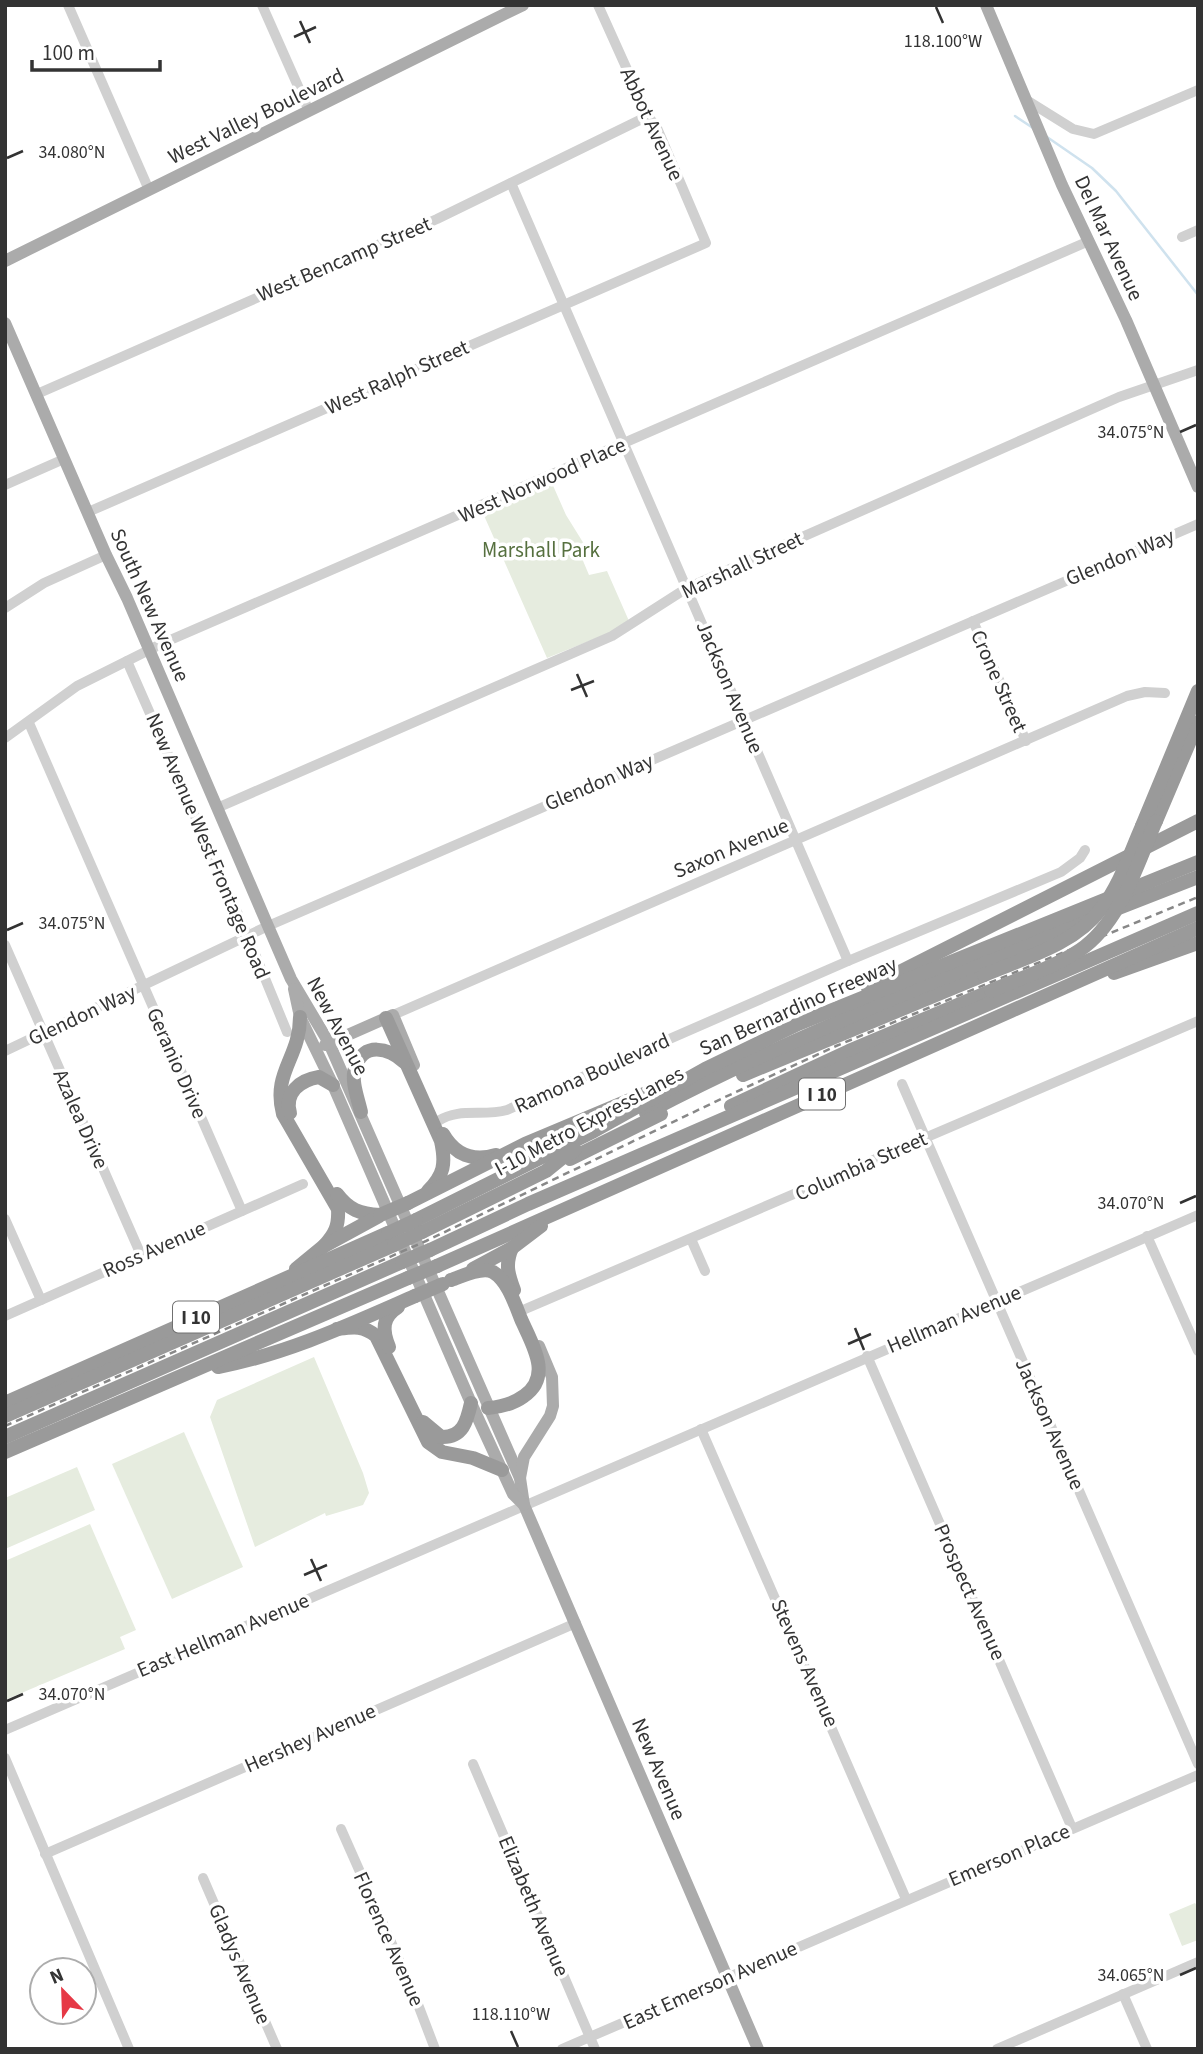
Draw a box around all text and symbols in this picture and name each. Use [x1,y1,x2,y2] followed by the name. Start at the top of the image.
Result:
[32,28,159,72] scale bar
[904,29,982,54] text: 118.100°W
[42,38,95,68] text: 100 m
[163,60,349,172] street label: West Valley Boulevard
[613,63,691,185] street label: Abbot Avenue
[39,140,105,165] text: 34.080°N
[1067,171,1151,305] street label: Del Mar Avenue
[252,209,436,309] street label: West Bencamp Street
[320,332,474,422] street label: West Ralph Street
[1098,420,1164,445] text: 34.075°N
[454,430,630,530] street label: West Norwood Place
[1061,521,1179,593] street label: Glendon Way
[103,524,197,686] street label: South New Avenue
[676,524,808,606] street label: Marshall Street
[482,535,601,565] park label: Marshall Park
[689,616,771,758] street label: Jackson Avenue
[963,625,1035,737] street label: Crone Street
[138,708,278,984] street label: New Avenue West Frontage Road
[540,746,658,818] street label: Glendon Way
[669,810,793,886] street label: Saxon Avenue
[39,911,105,936] text: 34.075°N
[694,949,902,1063] street label: San Bernardino Freeway
[299,971,377,1081] street label: New Avenue
[23,977,141,1053] street label: Glendon Way
[139,1003,215,1123] street label: Geranio Drive
[509,1025,675,1121] street label: Ramona Boulevard
[489,1058,689,1184] street label: I-10 Metro ExpressLanes
[46,1064,116,1174] street label: Azalea Drive
[799,1078,845,1110] road number: I 10
[790,1123,932,1209] street label: Columbia Street
[1098,1191,1164,1216] text: 34.070°N
[98,1213,210,1285] street label: Ross Avenue
[882,1277,1026,1361] street label: Hellman Avenue
[173,1302,219,1332] road number: I 10
[1008,1353,1092,1495] street label: Jackson Avenue
[926,1519,1014,1665] street label: Prospect Avenue
[132,1585,314,1685] street label: East Hellman Avenue
[763,1594,847,1732] street label: Stevens Avenue
[39,1682,105,1707] text: 34.070°N
[240,1696,380,1780] street label: Hershey Avenue
[624,1713,694,1825] street label: New Avenue
[944,1816,1074,1894] street label: Emerson Place
[491,1831,577,1981] street label: Elizabeth Avenue
[346,1867,432,2011] street label: Florence Avenue
[201,1899,279,2029] street label: Gladys Avenue
[618,1933,802,2037] street label: East Emerson Avenue
[28,1956,98,2026] north arrow
[46,1962,68,1992] text: N
[1098,1963,1164,1988] text: 34.065°N
[472,2002,550,2027] text: 118.110°W

